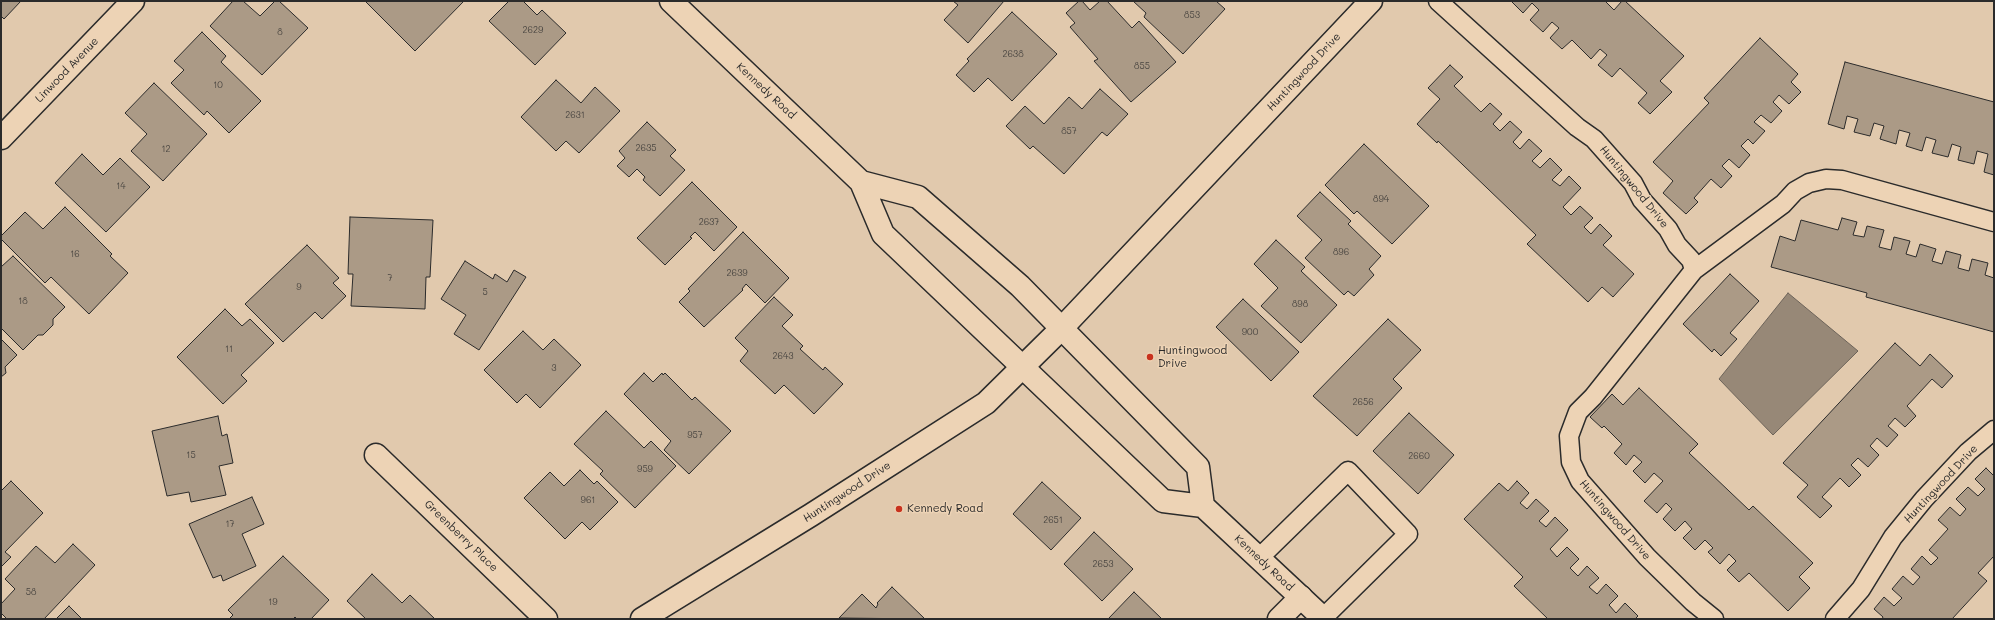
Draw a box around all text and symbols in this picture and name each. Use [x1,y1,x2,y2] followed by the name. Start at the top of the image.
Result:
[1184,10,1200,20] house number: 853
[523,25,543,35] house number: 2629
[277,27,283,37] house number: 8
[1264,30,1344,114] street label: Huntingwood Drive
[33,35,101,105] street label: Linwood Avenue
[1002,49,1024,59] house number: 2638
[734,60,798,122] street label: Kennedy Road
[1134,61,1150,71] house number: 855
[213,80,223,90] house number: 10
[565,110,585,120] house number: 2631
[1061,126,1077,136] house number: 857
[636,143,656,153] house number: 2635
[1597,143,1671,231] street label: Huntingwood Drive
[161,144,171,154] house number: 12
[116,181,126,191] house number: 14
[1373,194,1389,204] house number: 894
[699,217,719,227] house number: 2637
[1333,247,1349,257] house number: 896
[70,249,80,259] house number: 16
[726,268,748,278] house number: 2639
[387,273,393,283] house number: 7
[296,282,302,292] house number: 9
[482,287,488,297] house number: 5
[18,296,28,306] house number: 18
[1292,299,1308,309] house number: 898
[1242,327,1258,337] house number: 900
[225,344,233,354] house number: 11
[1158,344,1227,370] place label: Huntingwood Drive
[772,351,794,361] house number: 2643
[1145,352,1155,362] marker: Huntingwood Drive
[551,363,557,373] house number: 3
[1352,397,1374,407] house number: 2656
[687,430,703,440] house number: 957
[1901,442,1981,526] street label: Huntingwood Drive
[186,450,196,460] house number: 15
[1408,451,1430,461] house number: 2660
[801,459,893,525] street label: Huntingwood Drive
[637,464,653,474] house number: 959
[1577,477,1653,563] street label: Huntingwood Drive
[581,495,595,505] house number: 961
[421,498,501,574] street label: Greenberry Place
[907,502,983,516] place label: Kennedy Road
[894,504,904,514] marker: Kennedy Road
[1043,515,1063,525] house number: 2651
[225,519,235,529] house number: 17
[1232,532,1296,594] street label: Kennedy Road
[1093,559,1113,569] house number: 2653
[26,587,36,597] house number: 58
[268,597,278,607] house number: 19

